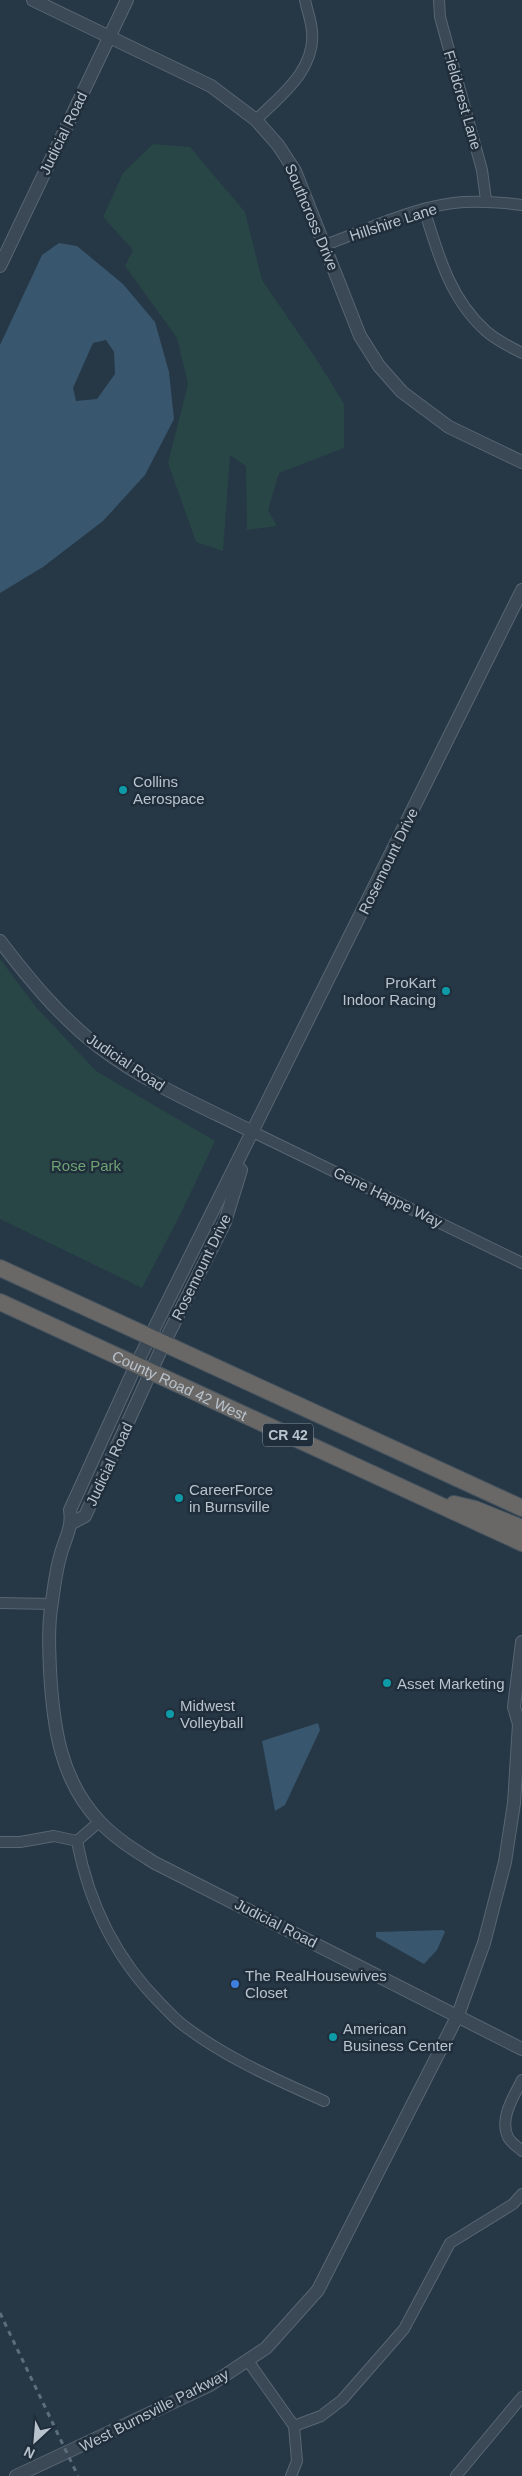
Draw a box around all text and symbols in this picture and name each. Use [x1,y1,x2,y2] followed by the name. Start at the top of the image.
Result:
[441,48,485,152] street label: Fieldcrest Lane
[36,89,90,177] street label: Judicial Road
[282,161,342,273] street label: Southcross Drive
[347,200,439,244] street label: Hillshire Lane
[133,773,205,807] place label: Collins Aerospace
[117,784,129,796] marker: Collins Aerospace
[355,805,421,917] street label: Rosemount Drive
[343,974,437,1008] place label: ProKart Indoor Racing
[440,985,452,997] marker: ProKart Indoor Racing
[84,1030,168,1094] street label: Judicial Road
[51,1157,122,1174] park label: Rose Park
[331,1163,446,1231] street label: Gene Happe Way
[168,1211,234,1323] street label: Rosemount Drive
[110,1347,251,1424] street label: County Road 42 West
[82,1420,136,1508] street label: Judicial Road
[263,1424,313,1446] road number: CR 42
[189,1481,273,1515] place label: CareerForce in Burnsville
[173,1492,185,1504] marker: CareerForce in Burnsville
[397,1675,505,1692] place label: Asset Marketing
[381,1677,393,1689] marker: Asset Marketing
[180,1697,243,1731] place label: Midwest Volleyball
[164,1708,176,1720] marker: Midwest Volleyball
[232,1895,320,1951] street label: Judicial Road
[245,1967,387,2001] place label: The RealHousewives Closet
[229,1978,241,1990] marker: The RealHousewives Closet
[343,2020,453,2054] place label: American Business Center
[327,2031,339,2043] marker: American Business Center
[77,2365,232,2455] street label: West Burnsville Parkway
[10,2416,60,2466] north arrow
[21,2443,37,2462] text: N

